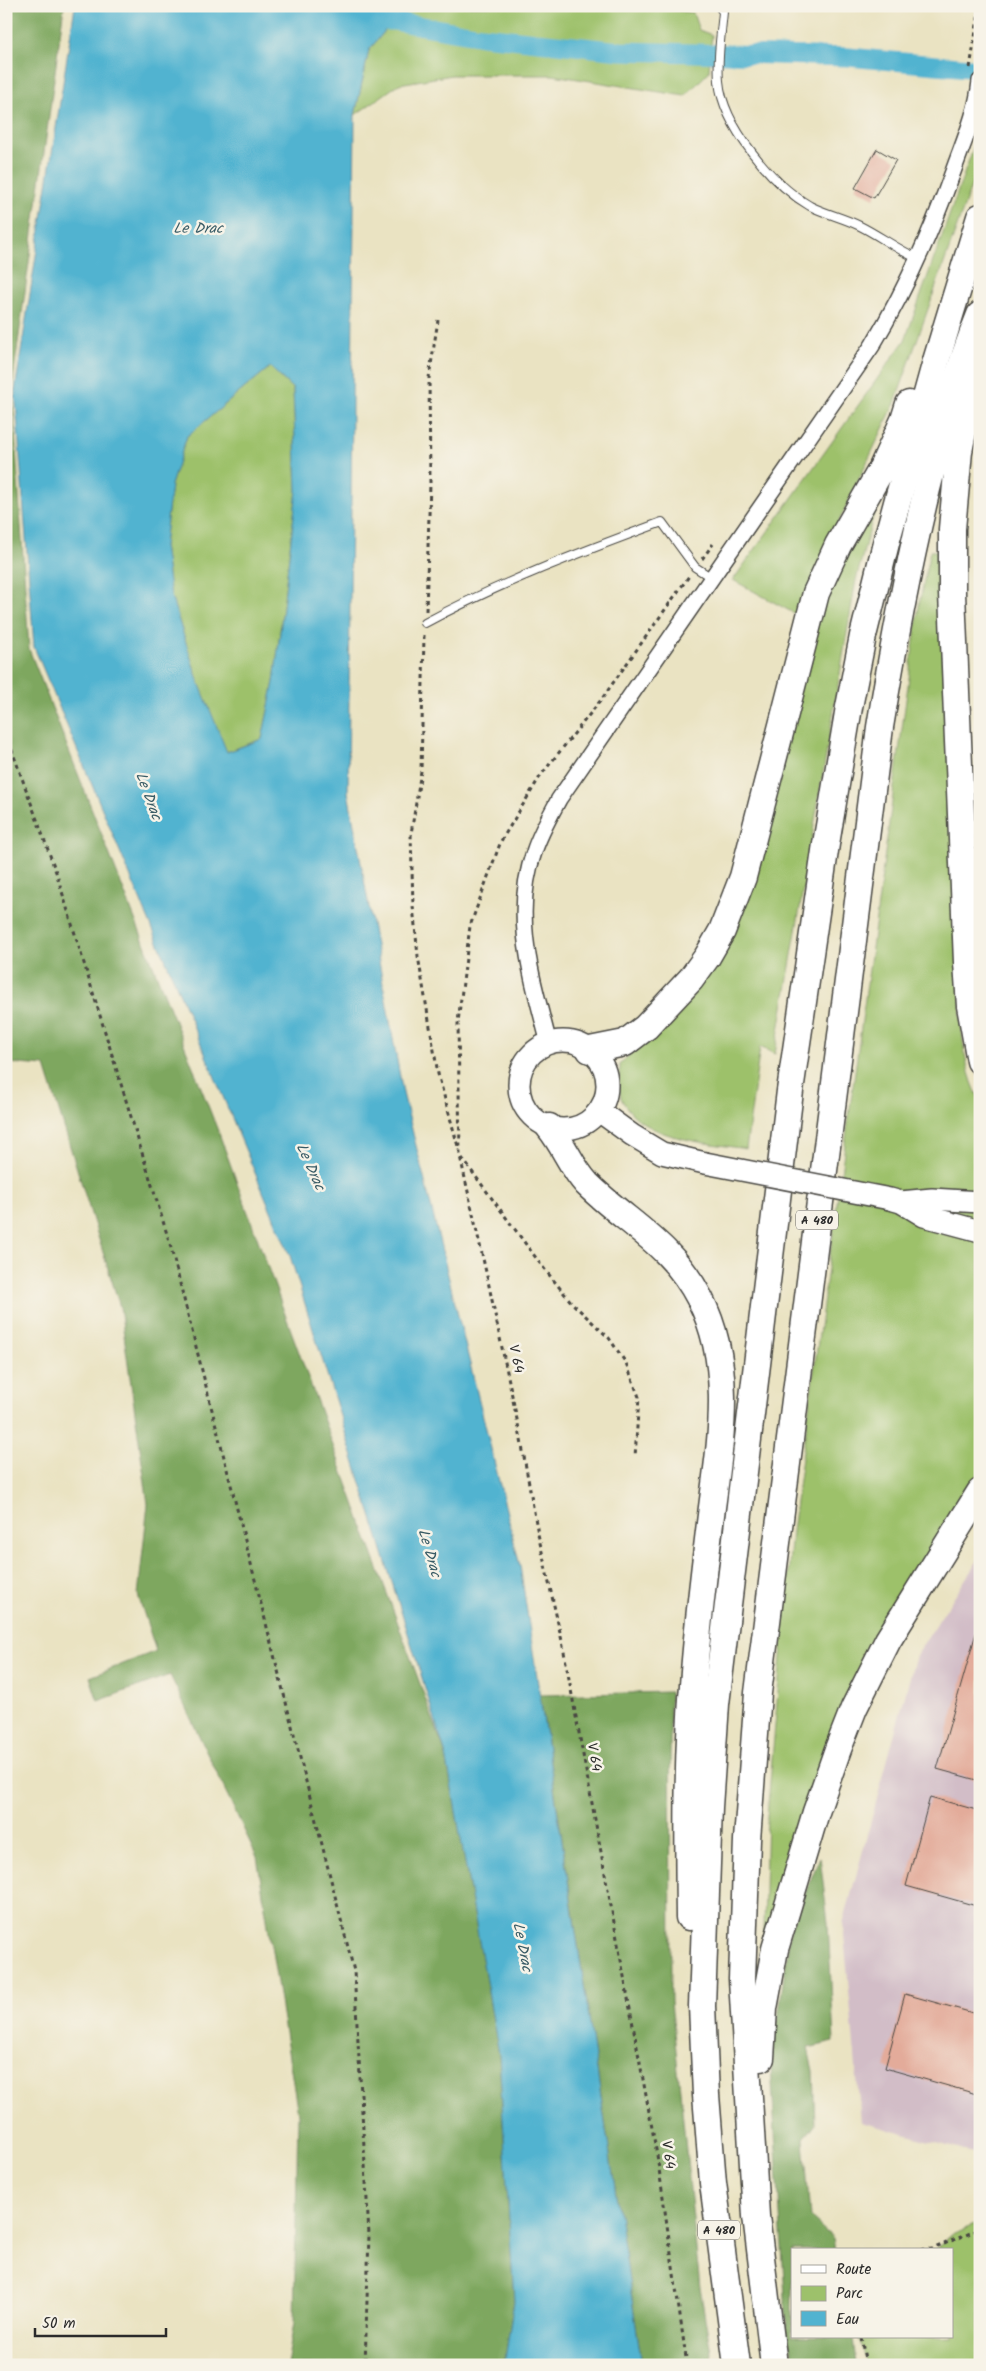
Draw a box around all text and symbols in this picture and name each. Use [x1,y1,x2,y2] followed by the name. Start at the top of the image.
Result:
[173,217,224,241] water label: Le Drac
[128,769,168,825] water label: Le Drac
[289,1140,332,1196] water label: Le Drac
[796,1210,838,1230] road number: A 480
[502,1343,530,1376] street label: V 64
[411,1526,448,1581] water label: Le Drac
[581,1741,607,1773] street label: V 64
[506,1921,539,1975] water label: Le Drac
[655,2139,681,2171] street label: V 64
[698,2220,740,2240] road number: A 480
[791,2248,954,2338] legend
[836,2258,872,2282] text: Route
[836,2282,863,2306] text: Parc
[35,2306,166,2338] scale bar
[836,2308,859,2332] text: Eau
[42,2312,76,2336] text: 50 m

